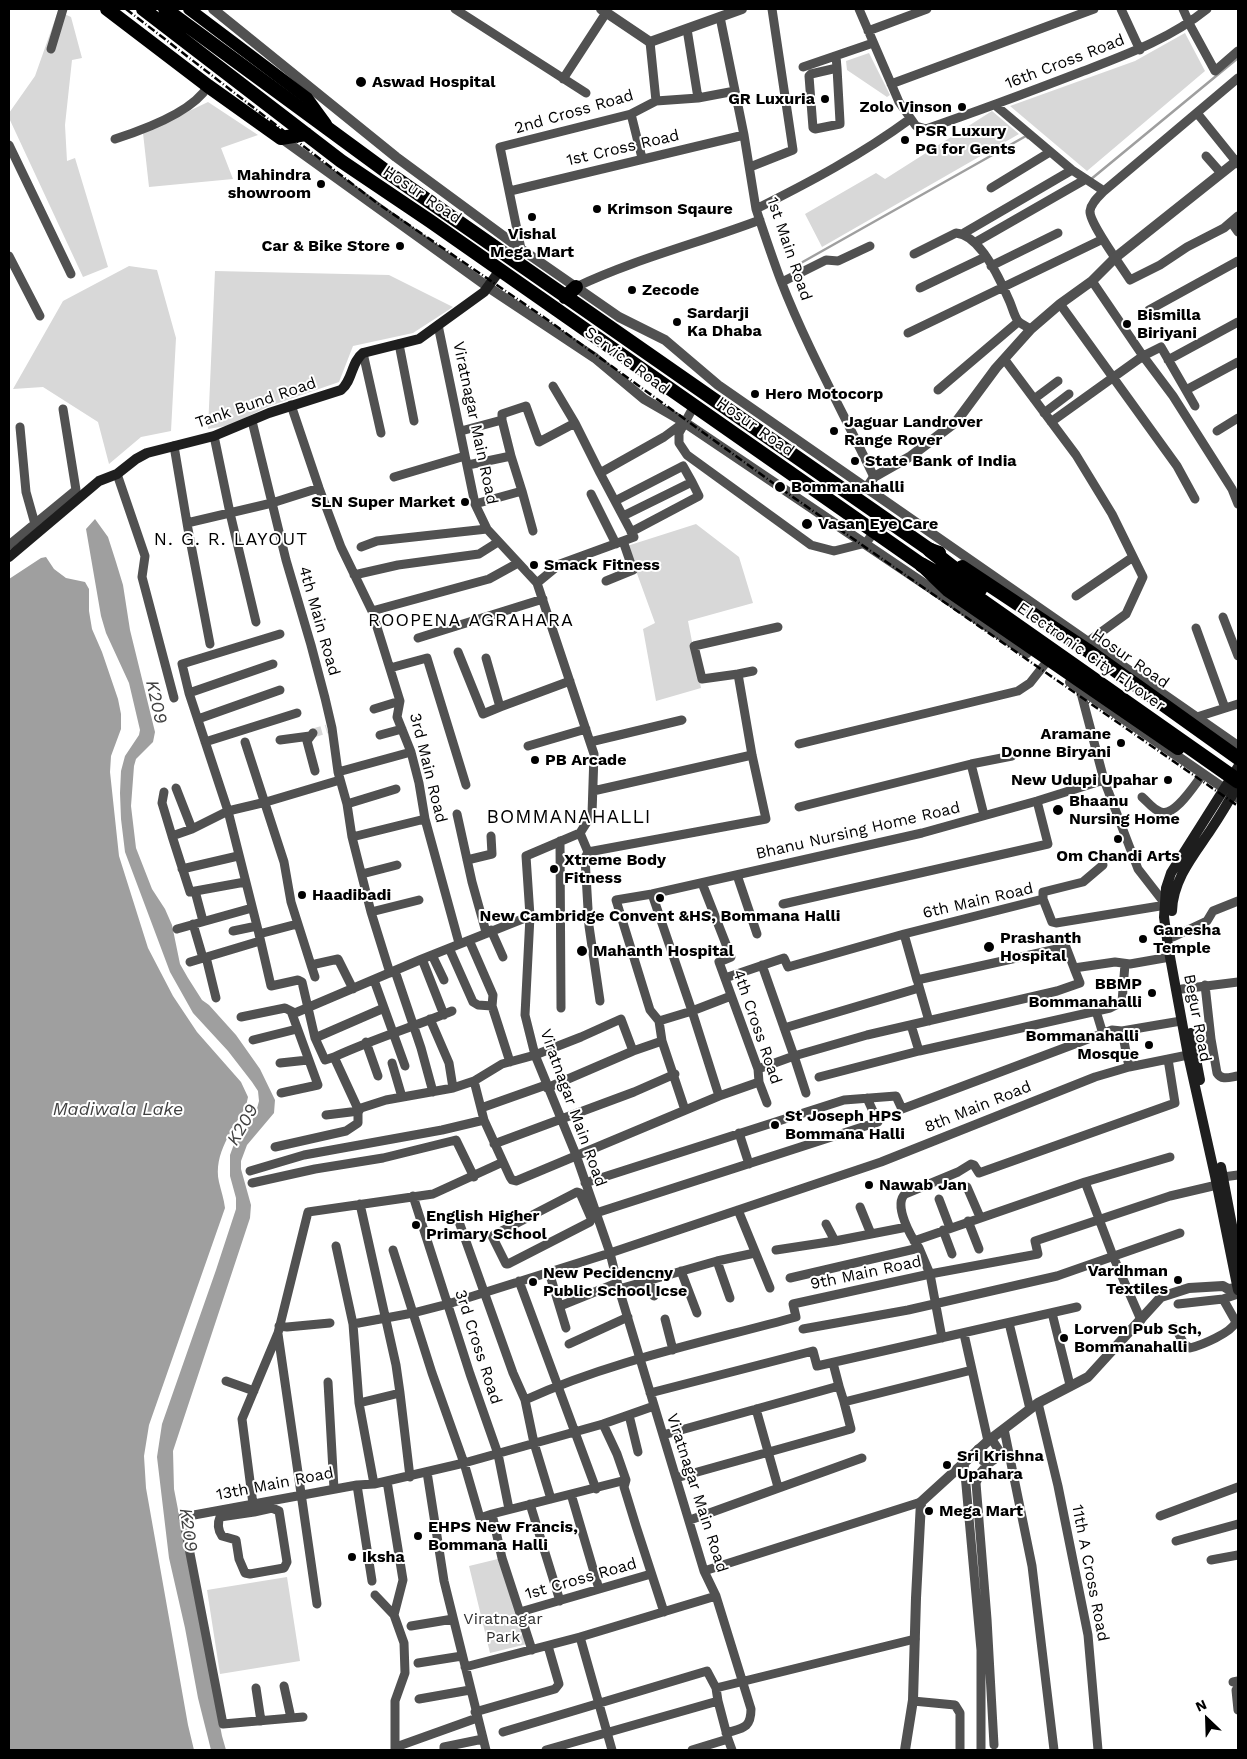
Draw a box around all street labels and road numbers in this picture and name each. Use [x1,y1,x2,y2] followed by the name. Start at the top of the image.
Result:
[1003,30,1127,94] street label: 16th Cross Road
[512,86,636,138] street label: 2nd Cross Road
[565,126,681,170] street label: 1st Cross Road
[379,162,465,228] street label: Hosur Road
[762,195,816,303] street label: 1st Main Road
[581,323,673,399] street label: Service Road
[448,340,502,506] street label: Viratnagar Main Road
[193,373,319,433] street label: Tank Bund Road
[712,393,798,461] street label: Hosur Road
[294,564,344,678] street label: 4th Main Road
[1013,599,1169,715] street label: Electronic City Flyover
[1087,625,1173,693] street label: Hosur Road
[405,711,451,825] street label: 3rd Main Road
[754,798,962,864] street label: Bhanu Nursing Home Road
[921,879,1035,923] street label: 6th Main Road
[728,967,786,1087] street label: 4th Cross Road
[1179,972,1215,1064] street label: Begur Road
[536,1027,610,1189] street label: Viratnagar Main Road
[922,1077,1034,1137] street label: 8th Main Road
[809,1252,923,1294] street label: 9th Main Road
[450,1287,506,1407] street label: 3rd Cross Road
[662,1411,732,1575] street label: Viratnagar Main Road
[215,1463,335,1505] street label: 13th Main Road
[1067,1503,1113,1643] street label: 11th A Cross Road
[523,1554,639,1604] street label: 1st Cross Road

